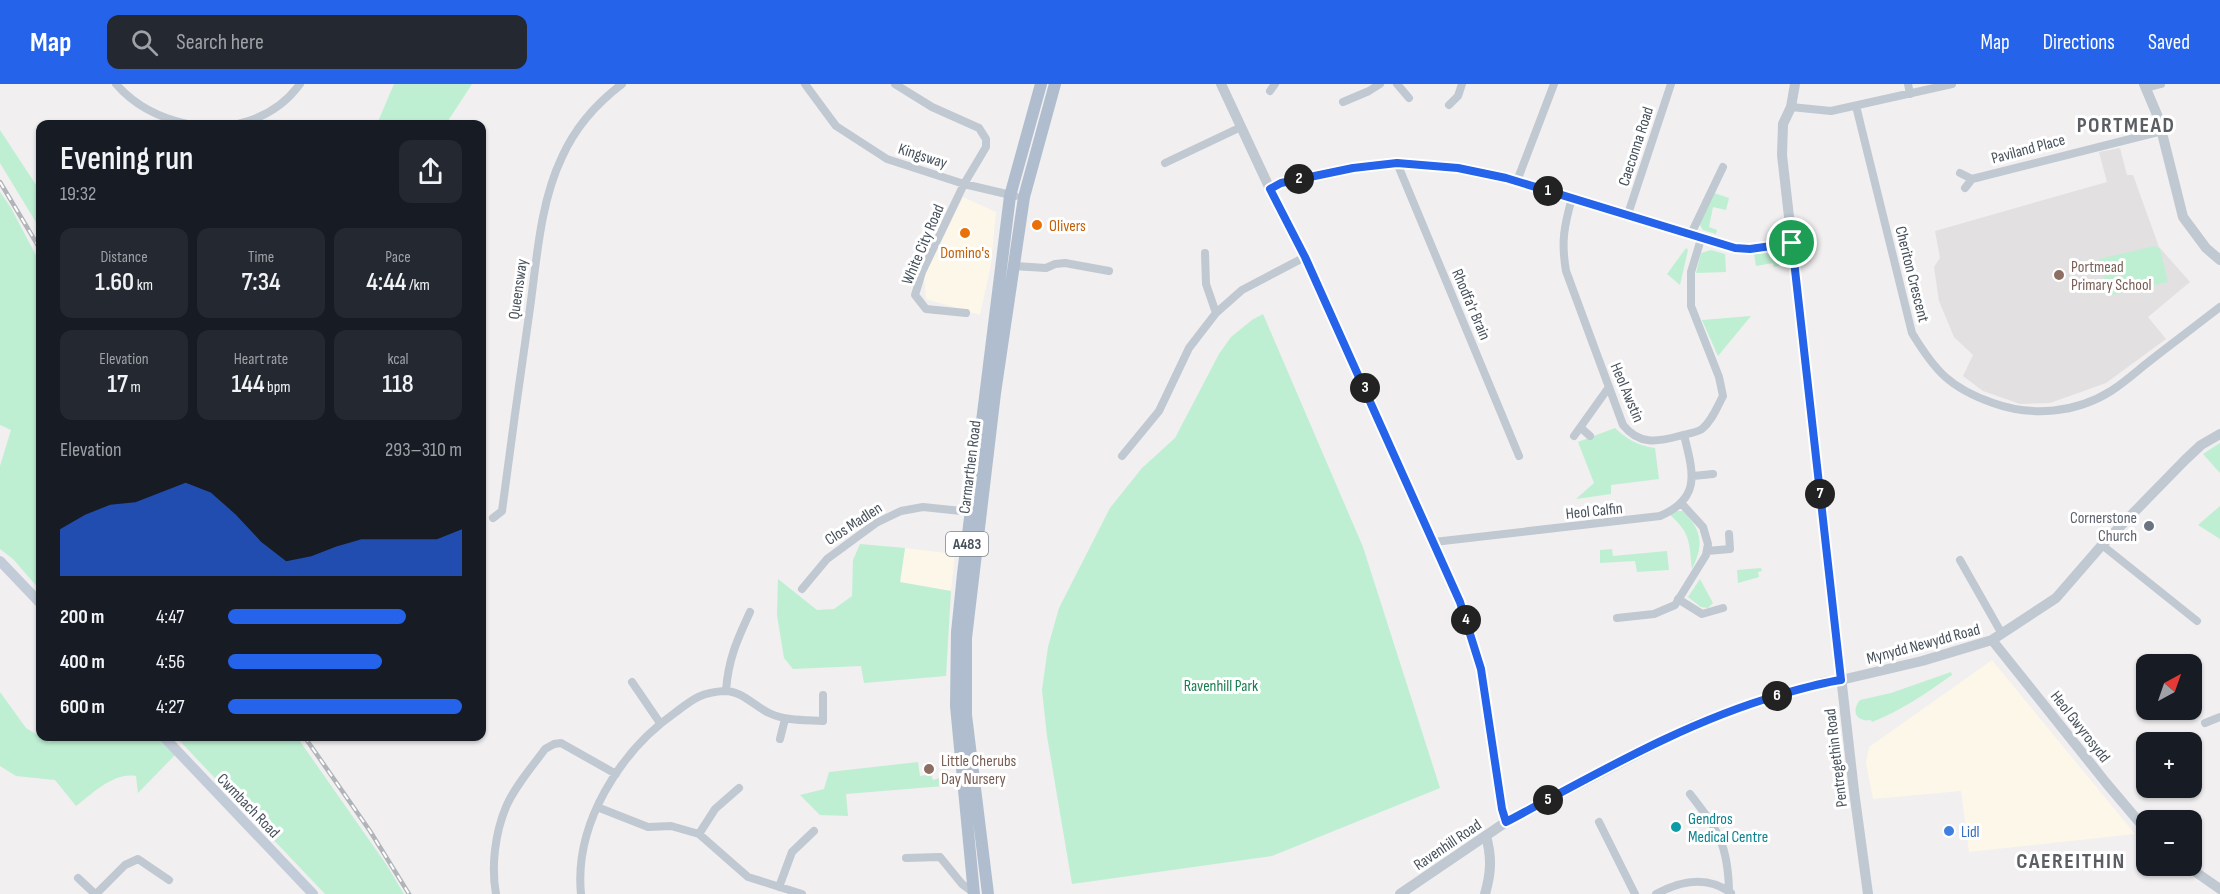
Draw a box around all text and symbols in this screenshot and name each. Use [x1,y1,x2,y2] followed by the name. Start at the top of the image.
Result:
[107,15,527,69] search box
[30,26,71,59] text: Map
[128,26,161,59] icon: search
[176,29,264,56] text: Search here
[1980,30,2010,55] text: Map
[2043,30,2115,55] text: Directions
[2148,30,2190,55] text: Saved
[1615,104,1658,188] street label: Caeconna Road
[2077,112,2175,139] district label: PORTMEAD
[1989,130,2067,168] street label: Paviland Place
[60,139,194,179] text: Evening run
[399,140,462,203] button: share
[896,140,949,173] street label: Kingsway
[1284,164,1314,194] pin: 2
[1295,169,1303,188] text: 2
[1533,176,1563,206] pin: 1
[1545,181,1551,200] text: 1
[60,182,96,206] text: 19:32
[898,202,949,287] street label: White City Road
[1049,217,1086,236] place label: Olivers
[1766,217,1817,268] pin
[1030,218,1044,232] marker: Olivers
[1890,224,1933,324] street label: Cheriton Crescent
[958,226,972,240] marker: Domino's
[1775,226,1808,259] icon: arrive
[940,244,990,263] place label: Domino's
[100,248,148,267] text: Distance
[248,248,274,267] text: Time
[385,248,411,267] text: Pace
[505,258,532,321] street label: Queensway
[2071,258,2152,295] place label: Portmead Primary School
[1447,266,1494,343] street label: Rhodfa'r Brain
[95,267,134,298] text: 1.60
[241,267,281,298] text: 7:34
[366,267,406,298] text: 4:44
[2052,268,2066,282] marker: Portmead Primary School
[134,276,153,295] text: km
[406,276,430,295] text: /km
[99,350,149,369] text: Elevation
[234,350,288,369] text: Heart rate
[387,350,409,369] text: kcal
[1606,360,1648,425] street label: Heol Awstin
[107,369,128,400] text: 17
[231,369,265,400] text: 144
[382,369,414,400] text: 118
[1350,373,1380,403] pin: 3
[128,378,141,397] text: m
[265,378,291,397] text: bpm
[1361,378,1369,397] text: 3
[955,420,986,515] street label: Carmarthen Road
[60,438,122,462] text: Elevation
[385,438,462,462] text: 293–310 m
[1805,479,1835,509] pin: 7
[1817,484,1823,503] text: 7
[822,499,886,550] street label: Clos Madlen
[1565,499,1624,524] street label: Heol Calfin
[2070,509,2137,546] place label: Cornerstone Church
[2142,519,2156,533] marker: Cornerstone Church
[946,532,988,556] road number: A483
[60,605,104,629] text: 200 m
[156,605,184,629] text: 4:47
[1451,605,1481,635] pin: 4
[1462,610,1470,629] text: 4
[1865,620,1982,669] street label: Mynydd Newydd Road
[60,650,105,674] text: 400 m
[156,650,185,674] text: 4:56
[2136,654,2202,720] north arrow
[2136,654,2202,876] map controls
[1184,677,1258,696] park label: Ravenhill Park
[1762,681,1792,711] pin: 6
[1773,686,1781,705] text: 6
[2046,687,2114,767] street label: Heol Gwyrosydd
[60,695,105,719] text: 600 m
[156,695,184,719] text: 4:27
[1821,707,1852,808] street label: Pentregethin Road
[2136,732,2202,798] button: +
[941,752,1017,789] place label: Little Cherubs Day Nursery
[922,762,936,776] marker: Little Cherubs Day Nursery
[213,770,283,842] street label: Cwmbach Road
[1533,785,1563,815] pin: 5
[1544,790,1552,809] text: 5
[1688,810,1768,847] place label: Gendros Medical Centre
[2136,810,2202,876] button: −
[1410,816,1485,875] street label: Ravenhill Road
[1669,820,1683,834] marker: Gendros Medical Centre
[1961,823,1980,842] place label: Lidl
[1942,824,1956,838] marker: Lidl
[2016,848,2126,875] district label: CAEREITHIN

